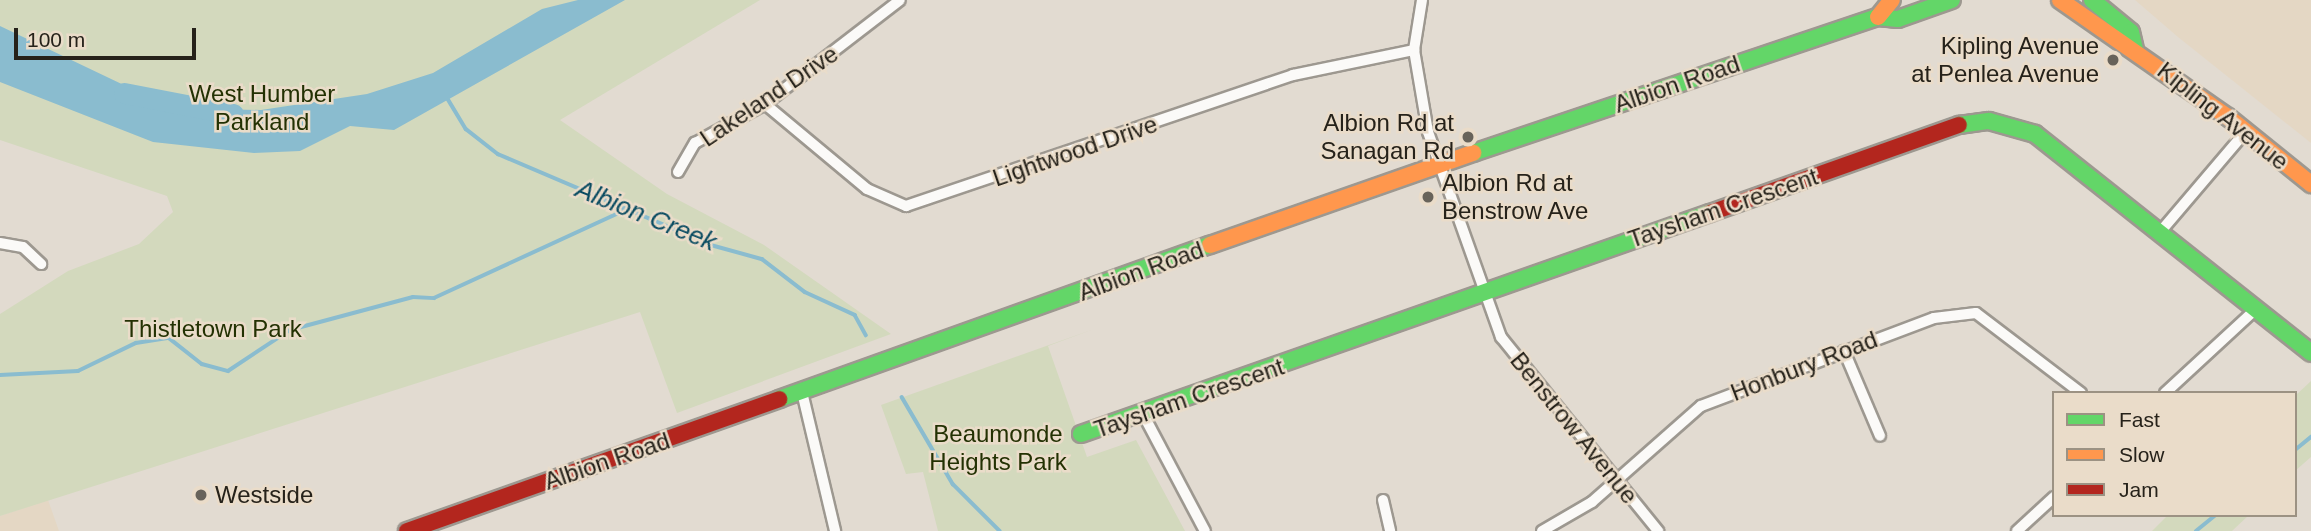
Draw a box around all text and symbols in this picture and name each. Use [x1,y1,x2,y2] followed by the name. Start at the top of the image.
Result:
[18,14,200,58] scale bar
[27,28,85,51] text: 100 m
[1910,32,2099,88] place label: Kipling Avenue at Penlea Avenue
[695,39,843,153] street label: Lakeland Drive
[1610,49,1744,119] street label: Albion Road
[2105,52,2121,68] marker: Kipling Avenue at Penlea Avenue
[2151,55,2295,177] street label: Kipling Avenue
[189,80,335,136] park label: West Humber Parkland
[989,109,1161,193] street label: Lightwood Drive
[1321,109,1454,165] place label: Albion Rd at Sanagan Rd
[1460,129,1476,145] marker: Albion Rd at Sanagan Rd
[1624,162,1822,254] street label: Taysham Crescent
[1442,169,1590,225] place label: Albion Rd at Benstrow Ave
[571,174,721,258] water label: Albion Creek
[1420,189,1436,205] marker: Albion Rd at Benstrow Ave
[1075,235,1207,307] street label: Albion Road
[124,315,302,343] park label: Thistletown Park
[1727,325,1881,407] street label: Honbury Road
[1504,346,1644,510] street label: Benstrow Avenue
[1090,352,1288,444] street label: Taysham Crescent
[2052,391,2297,517] legend
[2119,408,2160,431] text: Fast
[929,420,1067,476] park label: Beaumonde Heights Park
[540,426,674,496] street label: Albion Road
[2119,443,2165,466] text: Slow
[2119,478,2159,501] text: Jam
[215,481,313,509] place label: Westside
[193,487,209,503] marker: Westside

